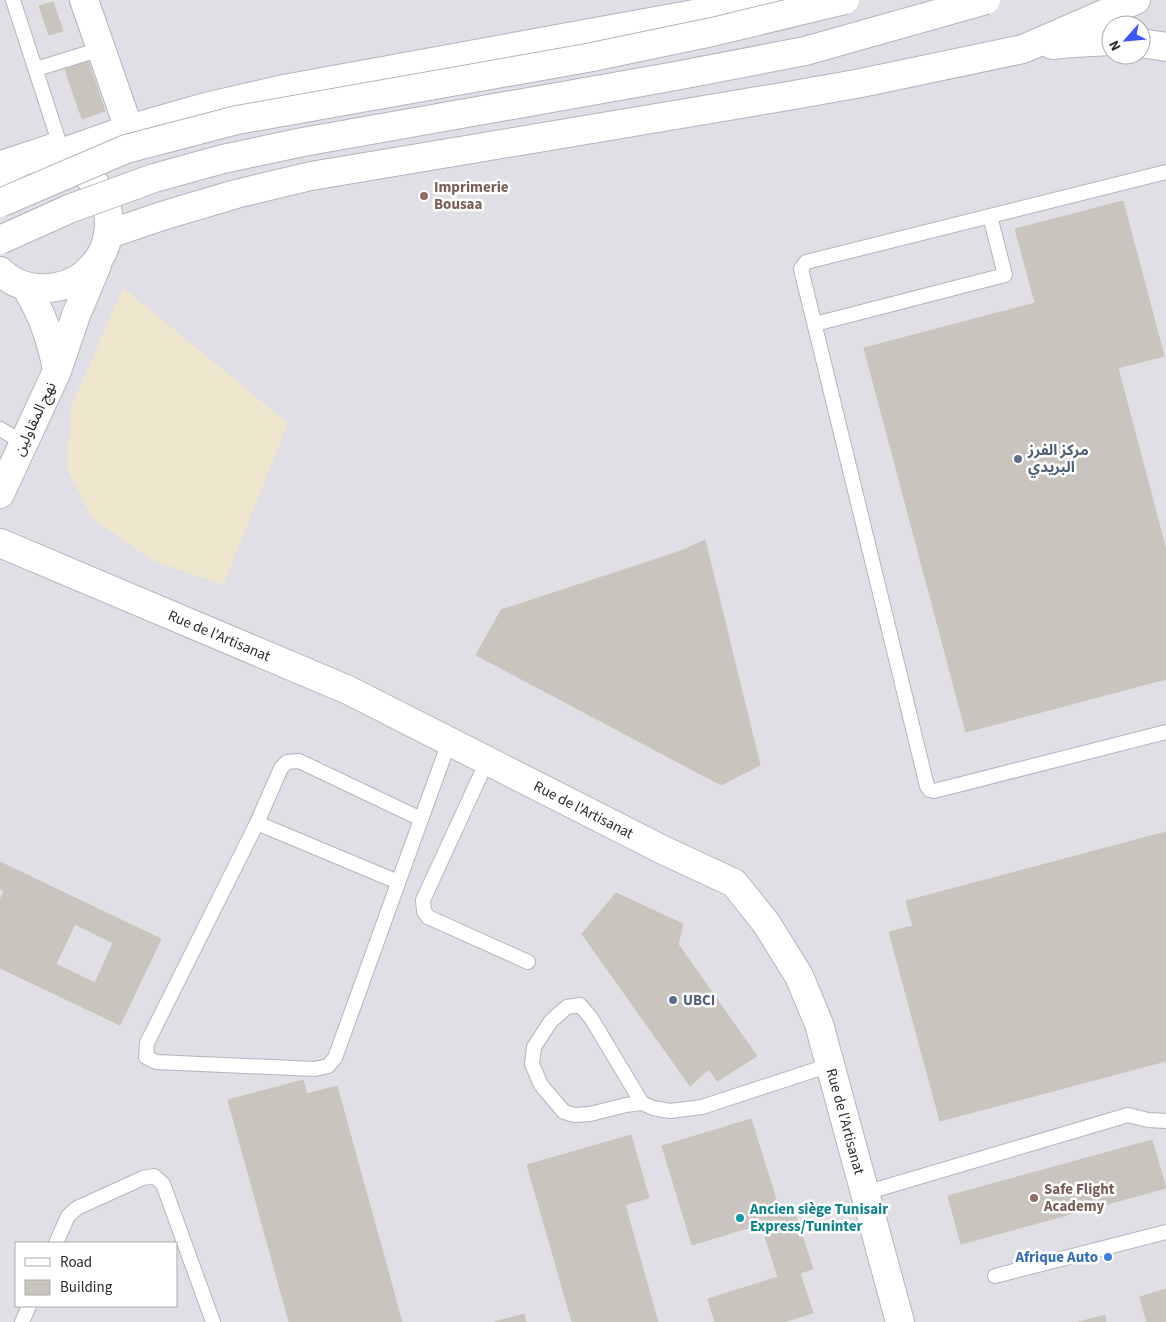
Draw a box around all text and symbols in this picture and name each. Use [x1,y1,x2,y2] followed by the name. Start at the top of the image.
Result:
[1101,15,1151,65] north arrow
[1104,37,1126,54] text: N
[434,177,509,215] place label: Imprimerie Bousaa
[418,190,430,202] marker: Imprimerie Bousaa
[9,379,62,460] street label: نهج المقاولين
[1027,440,1089,478] place label: مركز الفرز البريدي
[1012,453,1024,465] marker: مركز الفرز البريدي
[165,605,274,667] street label: Rue de l'Artisanat
[530,776,637,844] street label: Rue de l'Artisanat
[683,990,715,1011] place label: UBCI
[667,994,679,1006] marker: UBCI
[821,1066,870,1177] street label: Rue de l'Artisanat
[1043,1179,1115,1217] place label: Safe Flight Academy
[1028,1192,1040,1204] marker: Safe Flight Academy
[749,1199,888,1237] place label: Ancien siège Tunisair Express/Tuninter
[734,1212,746,1224] marker: Ancien siège Tunisair Express/Tuninter
[15,1242,178,1307] legend
[1015,1247,1098,1268] place label: Afrique Auto
[1102,1251,1114,1263] marker: Afrique Auto
[60,1252,92,1273] text: Road
[60,1277,113,1298] text: Building

